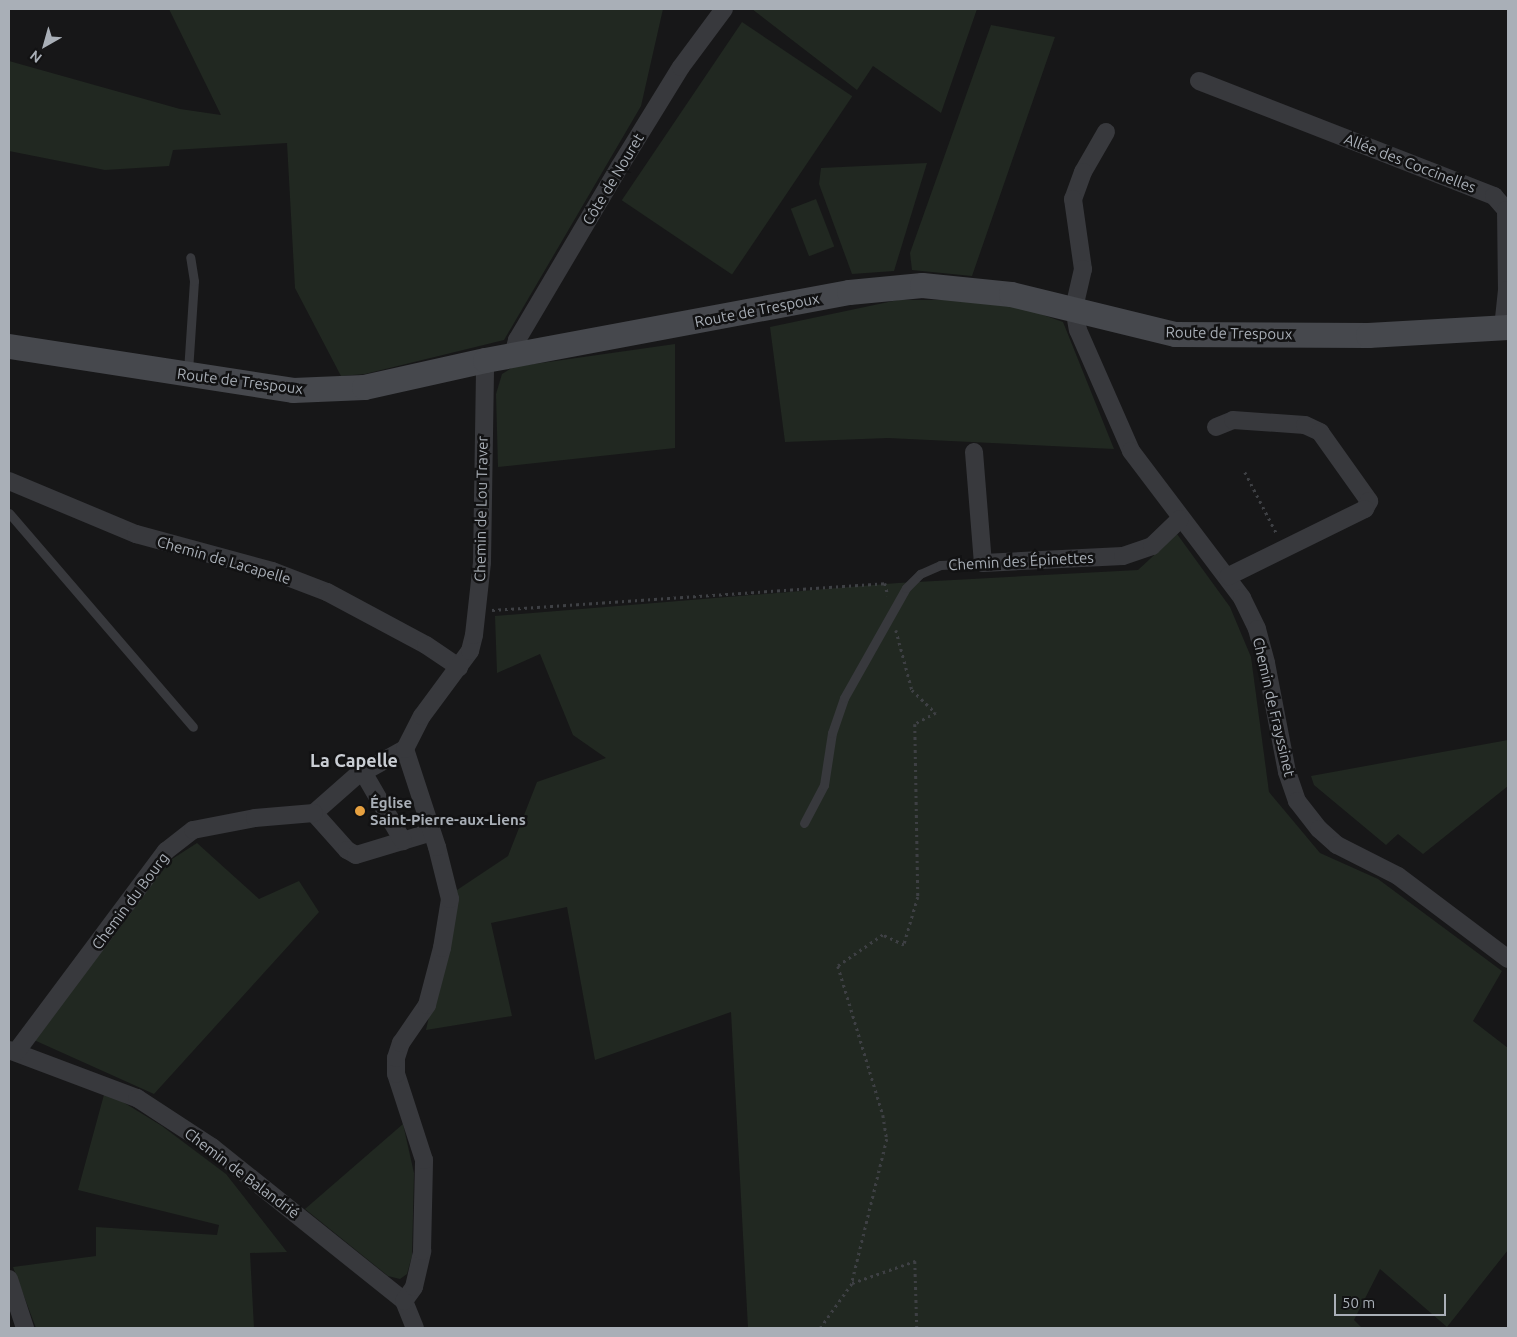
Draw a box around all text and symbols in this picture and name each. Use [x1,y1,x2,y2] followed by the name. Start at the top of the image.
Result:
[20,20,70,70] north arrow
[27,47,45,66] text: N
[579,130,647,228] street label: Côte de Nouret
[1342,130,1478,196] street label: Allée des Coccinelles
[693,289,821,331] street label: Route de Trespoux
[1166,323,1292,343] street label: Route de Trespoux
[176,364,304,398] street label: Route de Trespoux
[471,436,491,582] street label: Chemin de Lou Traver
[155,532,293,588] street label: Chemin de Lacapelle
[948,548,1094,574] street label: Chemin des Épinettes
[1249,635,1299,779] street label: Chemin de Frayssinet
[310,749,398,771] district label: La Capelle
[370,793,526,828] place label: Église Saint-Pierre-aux-Liens
[354,805,366,817] marker: Église Saint-Pierre-aux-Liens
[88,849,172,953] street label: Chemin du Bourg
[181,1124,303,1222] street label: Chemin de Balandrié
[1337,1284,1450,1316] scale bar
[1342,1294,1375,1311] text: 50 m

